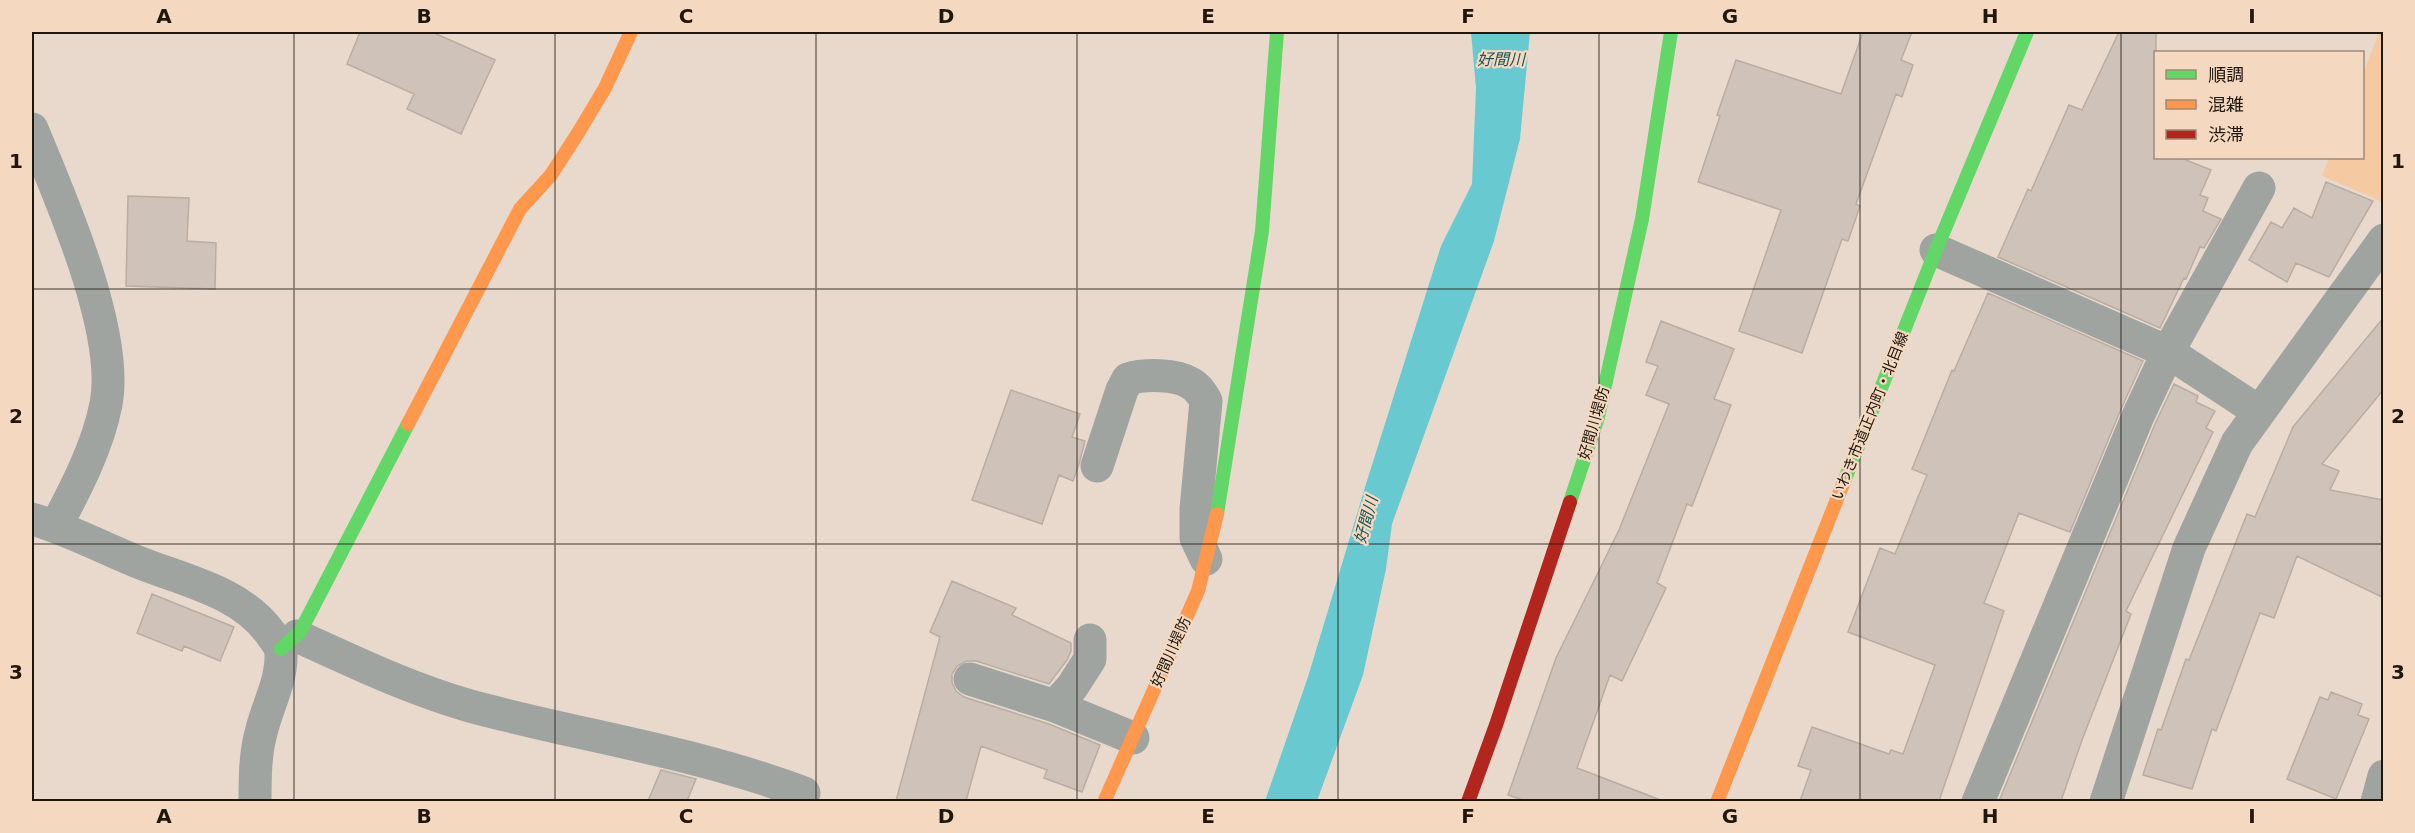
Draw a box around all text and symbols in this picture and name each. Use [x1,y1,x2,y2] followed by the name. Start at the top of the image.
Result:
[156,4,172,28] text: A
[416,4,432,28] text: B
[679,4,693,28] text: C
[938,4,954,28] text: D
[1201,4,1215,28] text: E
[1461,4,1475,28] text: F
[1722,4,1738,28] text: G
[1982,4,1998,28] text: H
[2248,4,2256,28] text: I
[1477,50,1527,69] water label: 好間川
[2154,51,2364,159] legend
[2208,64,2244,85] text: 順調
[2208,94,2244,115] text: 混雑
[2208,124,2244,145] text: 渋滞
[9,149,23,173] text: 1
[2391,149,2405,173] text: 1
[1828,329,1912,503] street label: いわき市道正内町・北目線
[1575,384,1613,462] street label: 好間川堤防
[9,404,23,428] text: 2
[2391,404,2405,428] text: 2
[1351,492,1382,546] water label: 好間川
[1148,614,1194,690] street label: 好間川堤防
[9,660,23,684] text: 3
[2391,660,2405,684] text: 3
[156,804,172,828] text: A
[416,804,432,828] text: B
[679,804,693,828] text: C
[938,804,954,828] text: D
[1201,804,1215,828] text: E
[1461,804,1475,828] text: F
[1722,804,1738,828] text: G
[1982,804,1998,828] text: H
[2248,804,2256,828] text: I

